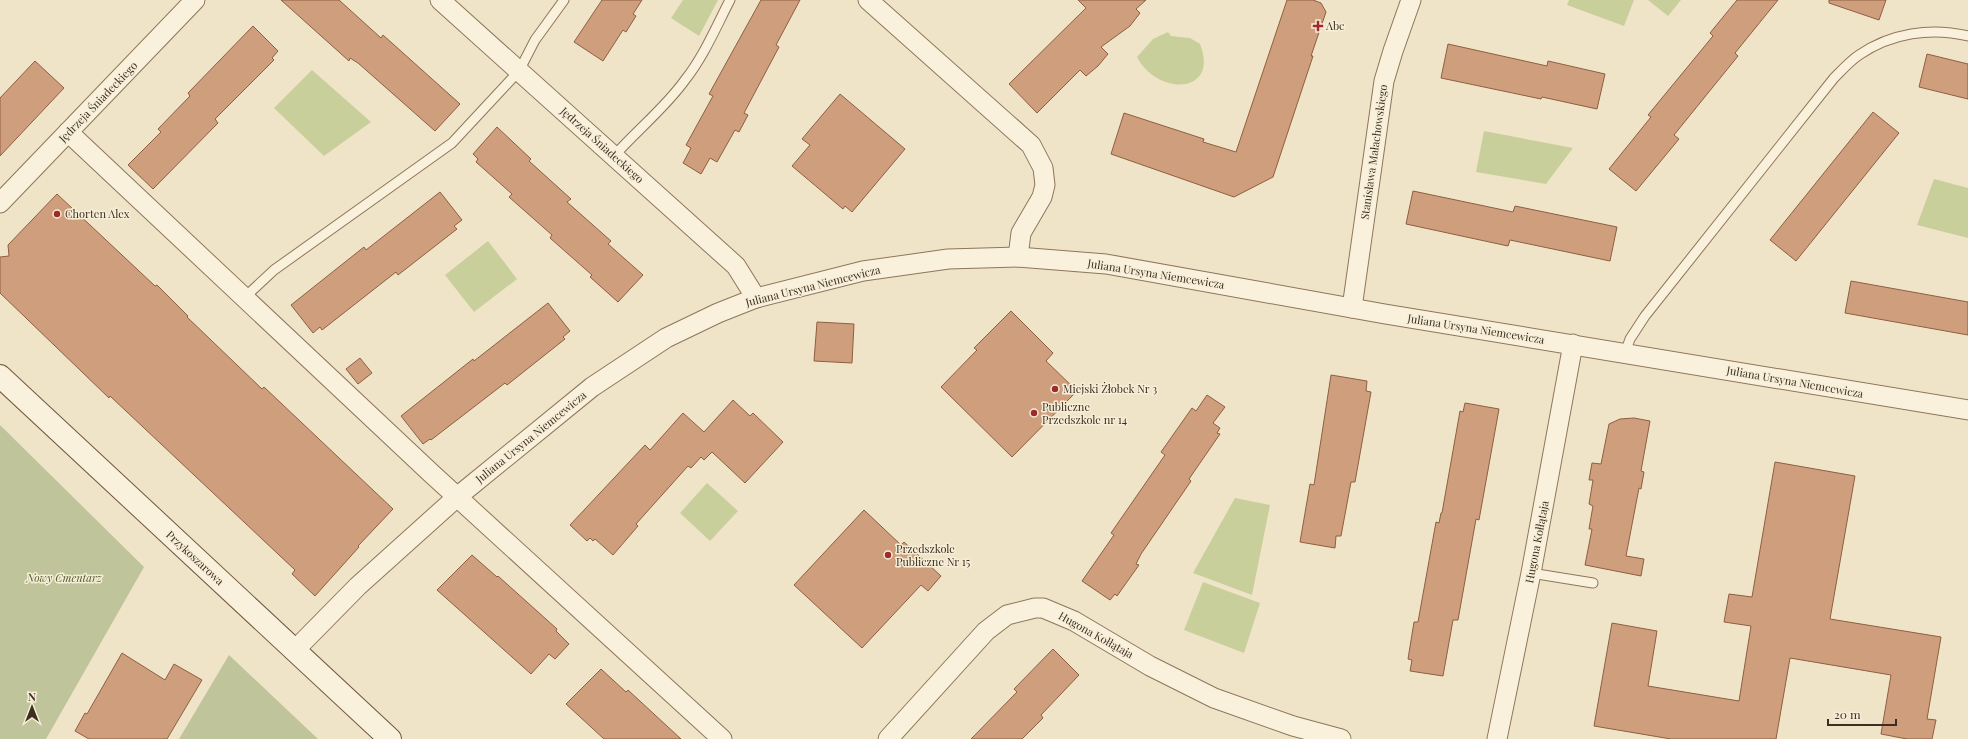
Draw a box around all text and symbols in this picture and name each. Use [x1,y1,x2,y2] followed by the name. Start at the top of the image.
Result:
[1325,18,1344,33] place label: Abc
[1313,21,1323,31] marker: Abc
[54,58,140,146] street label: Jędrzeja Śniadeckiego
[1357,83,1390,220] street label: Stanisława Małachowskiego
[557,103,647,186] street label: Jędrzeja Śniadeckiego
[65,206,130,221] place label: Chorten Alex
[52,209,62,219] marker: Chorten Alex
[1086,255,1226,292] street label: Juliana Ursyna Niemcewicza
[743,261,882,310] street label: Juliana Ursyna Niemcewicza
[1406,310,1546,347] street label: Juliana Ursyna Niemcewicza
[1725,362,1865,401] street label: Juliana Ursyna Niemcewicza
[1063,381,1157,396] place label: Miejski Żłobek Nr 3
[1050,384,1060,394] marker: Miejski Żłobek Nr 3
[471,387,590,487] street label: Juliana Ursyna Niemcewicza
[1042,399,1128,427] place label: Publiczne Przedszkole nr 14
[1029,408,1039,418] marker: Publiczne Przedszkole nr 14
[1521,499,1552,584] street label: Hugona Kołłątaja
[163,527,228,589] street label: Przykoszarowa
[896,541,971,569] place label: Przedszkole Publiczne Nr 15
[883,550,893,560] marker: Przedszkole Publiczne Nr 15
[25,570,103,585] park label: Nowy Cmentarz
[1056,608,1137,662] street label: Hugona Kołłątaja
[12,687,52,727] north arrow
[28,689,36,704] text: N
[1828,701,1896,727] scale bar
[1834,706,1861,722] text: 20 m

